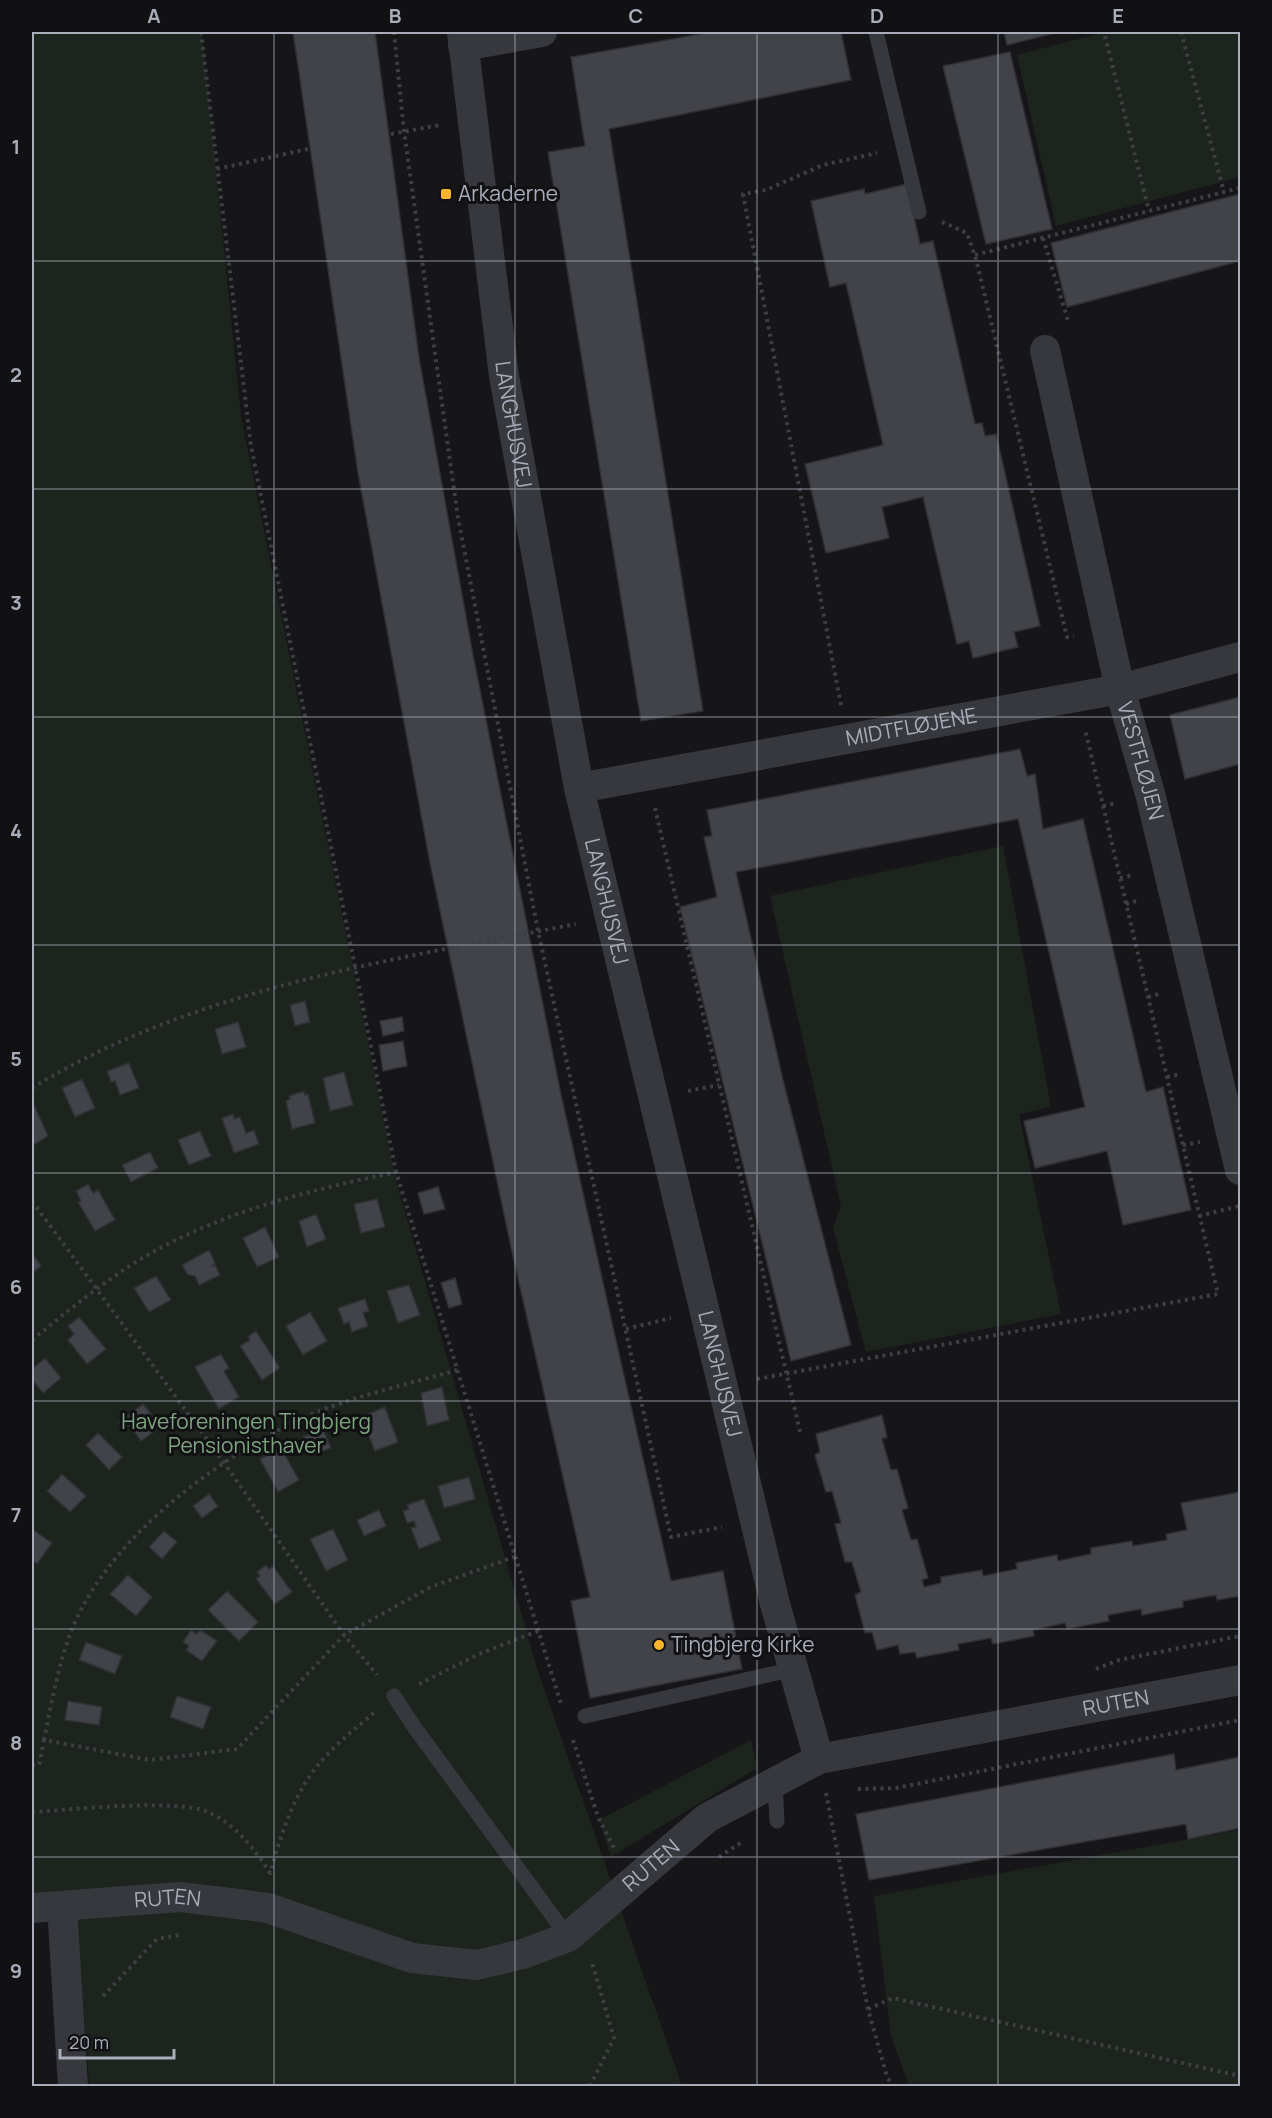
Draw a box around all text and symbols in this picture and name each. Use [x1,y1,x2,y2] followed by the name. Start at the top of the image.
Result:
[147,2,161,29] text: A
[389,2,402,29] text: B
[629,2,643,29] text: C
[870,2,884,29] text: D
[1112,2,1124,29] text: E
[12,133,20,160] text: 1
[458,179,558,207] place label: Arkaderne
[439,187,453,201] marker: Arkaderne
[489,359,539,490] street label: LANGHUSVEJ
[10,361,22,388] text: 2
[10,589,22,616] text: 3
[1111,698,1171,823] street label: VESTFLØJEN
[843,700,979,752] street label: MIDTFLØJENE
[10,817,22,844] text: 4
[579,835,636,967] street label: LANGHUSVEJ
[10,1045,22,1072] text: 5
[10,1273,22,1300] text: 6
[692,1308,749,1440] street label: LANGHUSVEJ
[121,1407,371,1459] park label: Haveforeningen Tingbjerg Pensionisthaver
[11,1501,21,1528] text: 7
[671,1630,815,1658] place label: Tingbjerg Kirke
[652,1638,666,1652] marker: Tingbjerg Kirke
[1080,1682,1151,1722] street label: RUTEN
[10,1729,22,1756] text: 8
[616,1833,685,1897] street label: RUTEN
[133,1881,203,1913] street label: RUTEN
[10,1957,22,1984] text: 9
[60,2022,174,2060] scale bar
[69,2030,109,2054] text: 20 m

